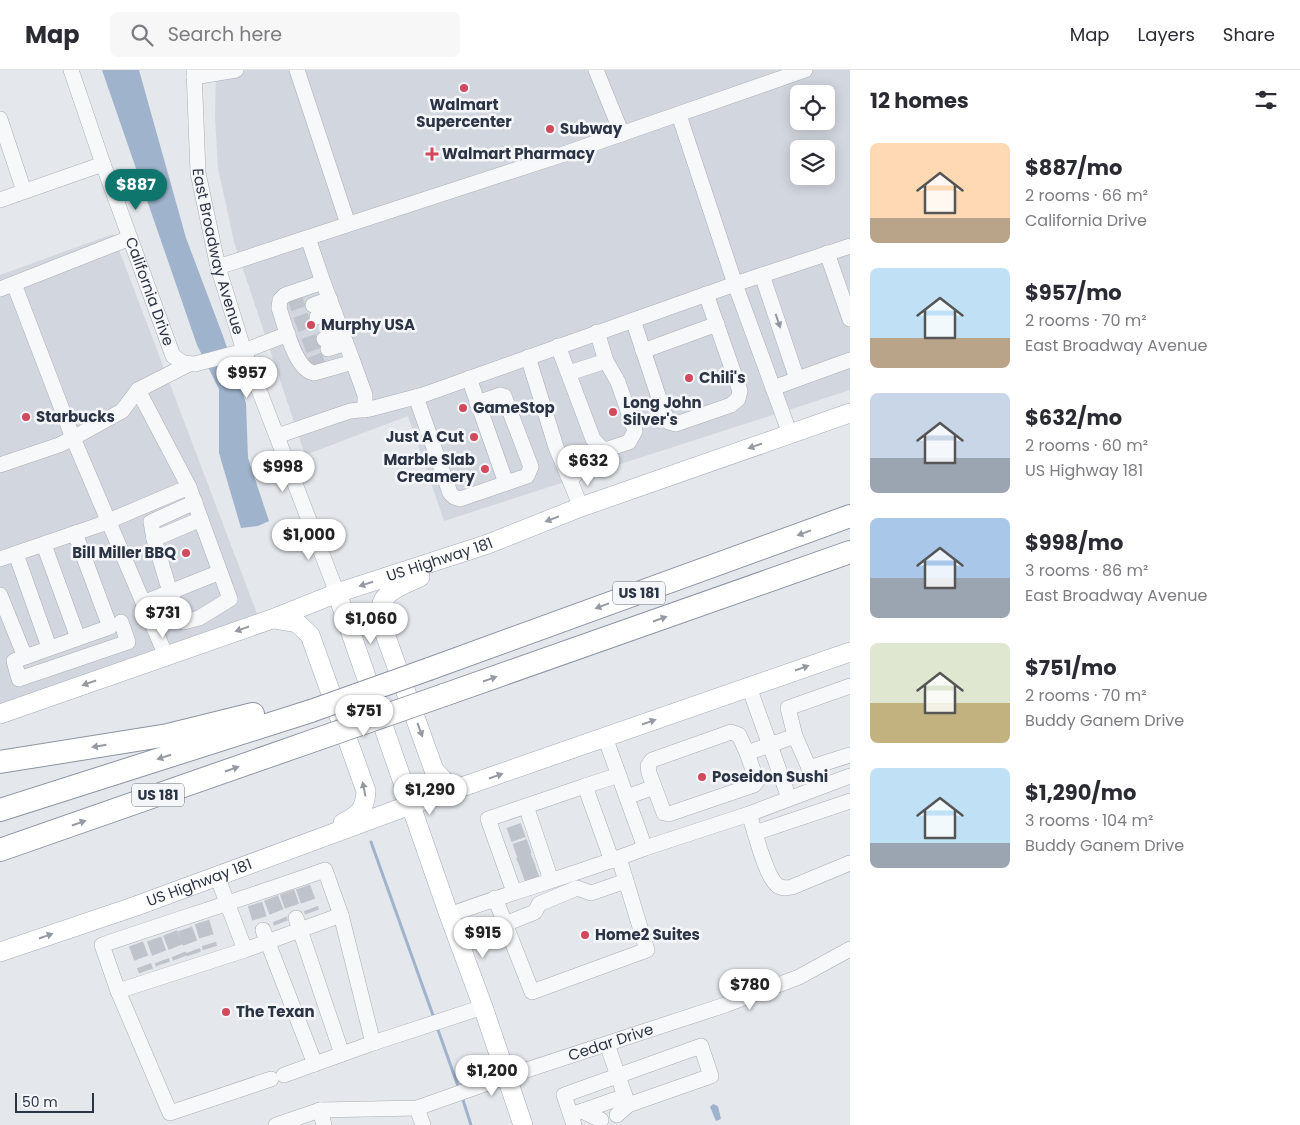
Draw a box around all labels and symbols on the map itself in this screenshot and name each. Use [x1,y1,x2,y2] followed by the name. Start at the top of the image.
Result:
[458,82,470,94] marker: Walmart Supercenter
[416,94,512,132] place label: Walmart Supercenter
[560,118,623,139] place label: Subway
[544,123,556,135] marker: Subway
[442,143,595,164] place label: Walmart Pharmacy
[426,148,438,160] marker: Walmart Pharmacy
[106,168,166,211] pin: $887
[188,168,249,337] street label: East Broadway Avenue
[120,234,179,349] street label: California Drive
[774,313,782,328] one-way arrow
[321,314,415,335] place label: Murphy USA
[305,319,317,331] marker: Murphy USA
[217,356,277,399] pin: $957
[699,367,746,388] place label: Chili's
[683,372,695,384] marker: Chili's
[623,392,702,430] place label: Long John Silver's
[473,397,555,418] place label: GameStop
[457,402,469,414] marker: GameStop
[36,406,115,427] place label: Starbucks
[607,406,619,418] marker: Long John Silver's
[20,411,32,423] marker: Starbucks
[386,426,464,447] place label: Just A Cut
[468,431,480,443] marker: Just A Cut
[747,443,762,450] one-way arrow
[558,444,618,487] pin: $632
[384,449,476,487] place label: Marble Slab Creamery
[253,450,313,493] pin: $998
[479,463,491,475] marker: Marble Slab Creamery
[544,515,559,523] one-way arrow
[268,518,350,561] pin: $1,000
[796,529,811,537] one-way arrow
[384,532,496,586] street label: US Highway 181
[72,542,176,563] place label: Bill Miller BBQ
[180,547,192,559] marker: Bill Miller BBQ
[358,580,373,588] one-way arrow
[613,582,665,604] road number: US 181
[133,596,193,639] pin: $731
[330,602,412,645] pin: $1,060
[594,602,609,610] one-way arrow
[653,615,668,623] one-way arrow
[235,626,250,633] one-way arrow
[795,664,810,671] one-way arrow
[483,675,498,682] one-way arrow
[81,679,96,687] one-way arrow
[334,694,394,737] pin: $751
[642,718,657,726] one-way arrow
[417,723,424,738] one-way arrow
[91,743,107,751] one-way arrow
[157,754,172,761] one-way arrow
[225,765,240,772] one-way arrow
[712,766,828,787] place label: Poseidon Sushi
[488,771,503,779] one-way arrow
[696,771,708,783] marker: Poseidon Sushi
[389,774,471,816] pin: $1,290
[359,781,367,797] one-way arrow
[132,784,184,806] road number: US 181
[72,819,87,827] one-way arrow
[143,853,255,911] street label: US Highway 181
[453,916,513,959] pin: $915
[595,924,700,945] place label: Home2 Suites
[579,929,591,941] marker: Home2 Suites
[39,932,54,940] one-way arrow
[720,968,780,1011] pin: $780
[236,1001,315,1022] place label: The Texan
[220,1006,232,1018] marker: The Texan
[565,1018,656,1066] street label: Cedar Drive
[451,1054,533,1097] pin: $1,200
[15,1090,94,1113] scale bar

